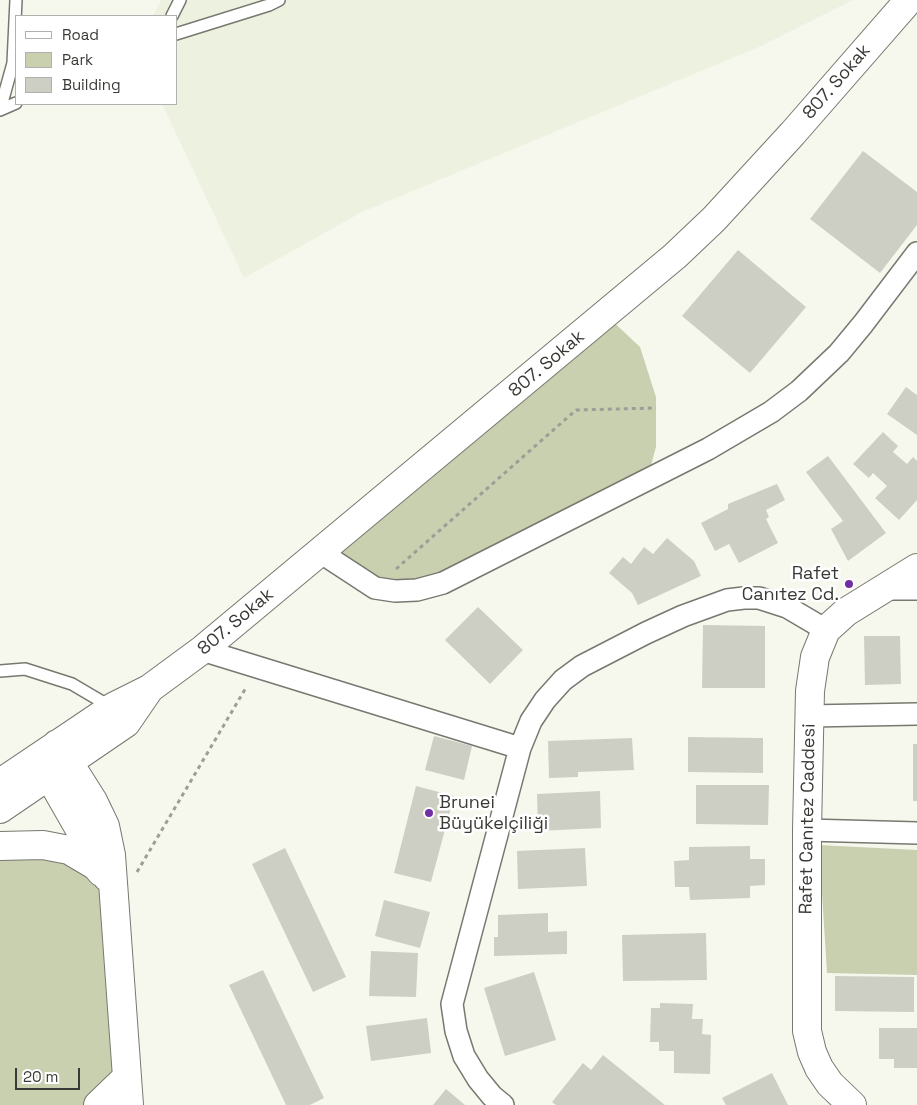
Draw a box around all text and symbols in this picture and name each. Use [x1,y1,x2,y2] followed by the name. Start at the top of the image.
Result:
[15,15,178,105] legend
[62,25,99,44] text: Road
[799,40,875,124] street label: 807. Sokak
[62,50,93,69] text: Park
[62,75,121,94] text: Building
[505,326,589,402] street label: 807. Sokak
[742,563,839,606] place label: Rafet Canıtez Cd.
[843,578,855,590] marker: Rafet Canıtez Cd.
[194,584,278,660] street label: 807. Sokak
[796,723,820,915] street label: Rafet Canıtez Caddesi
[439,792,548,834] place label: Brunei Büyükelçiliği
[423,807,435,819] marker: Brunei Büyükelçiliği
[18,1058,82,1090] scale bar
[23,1067,58,1086] text: 20 m

